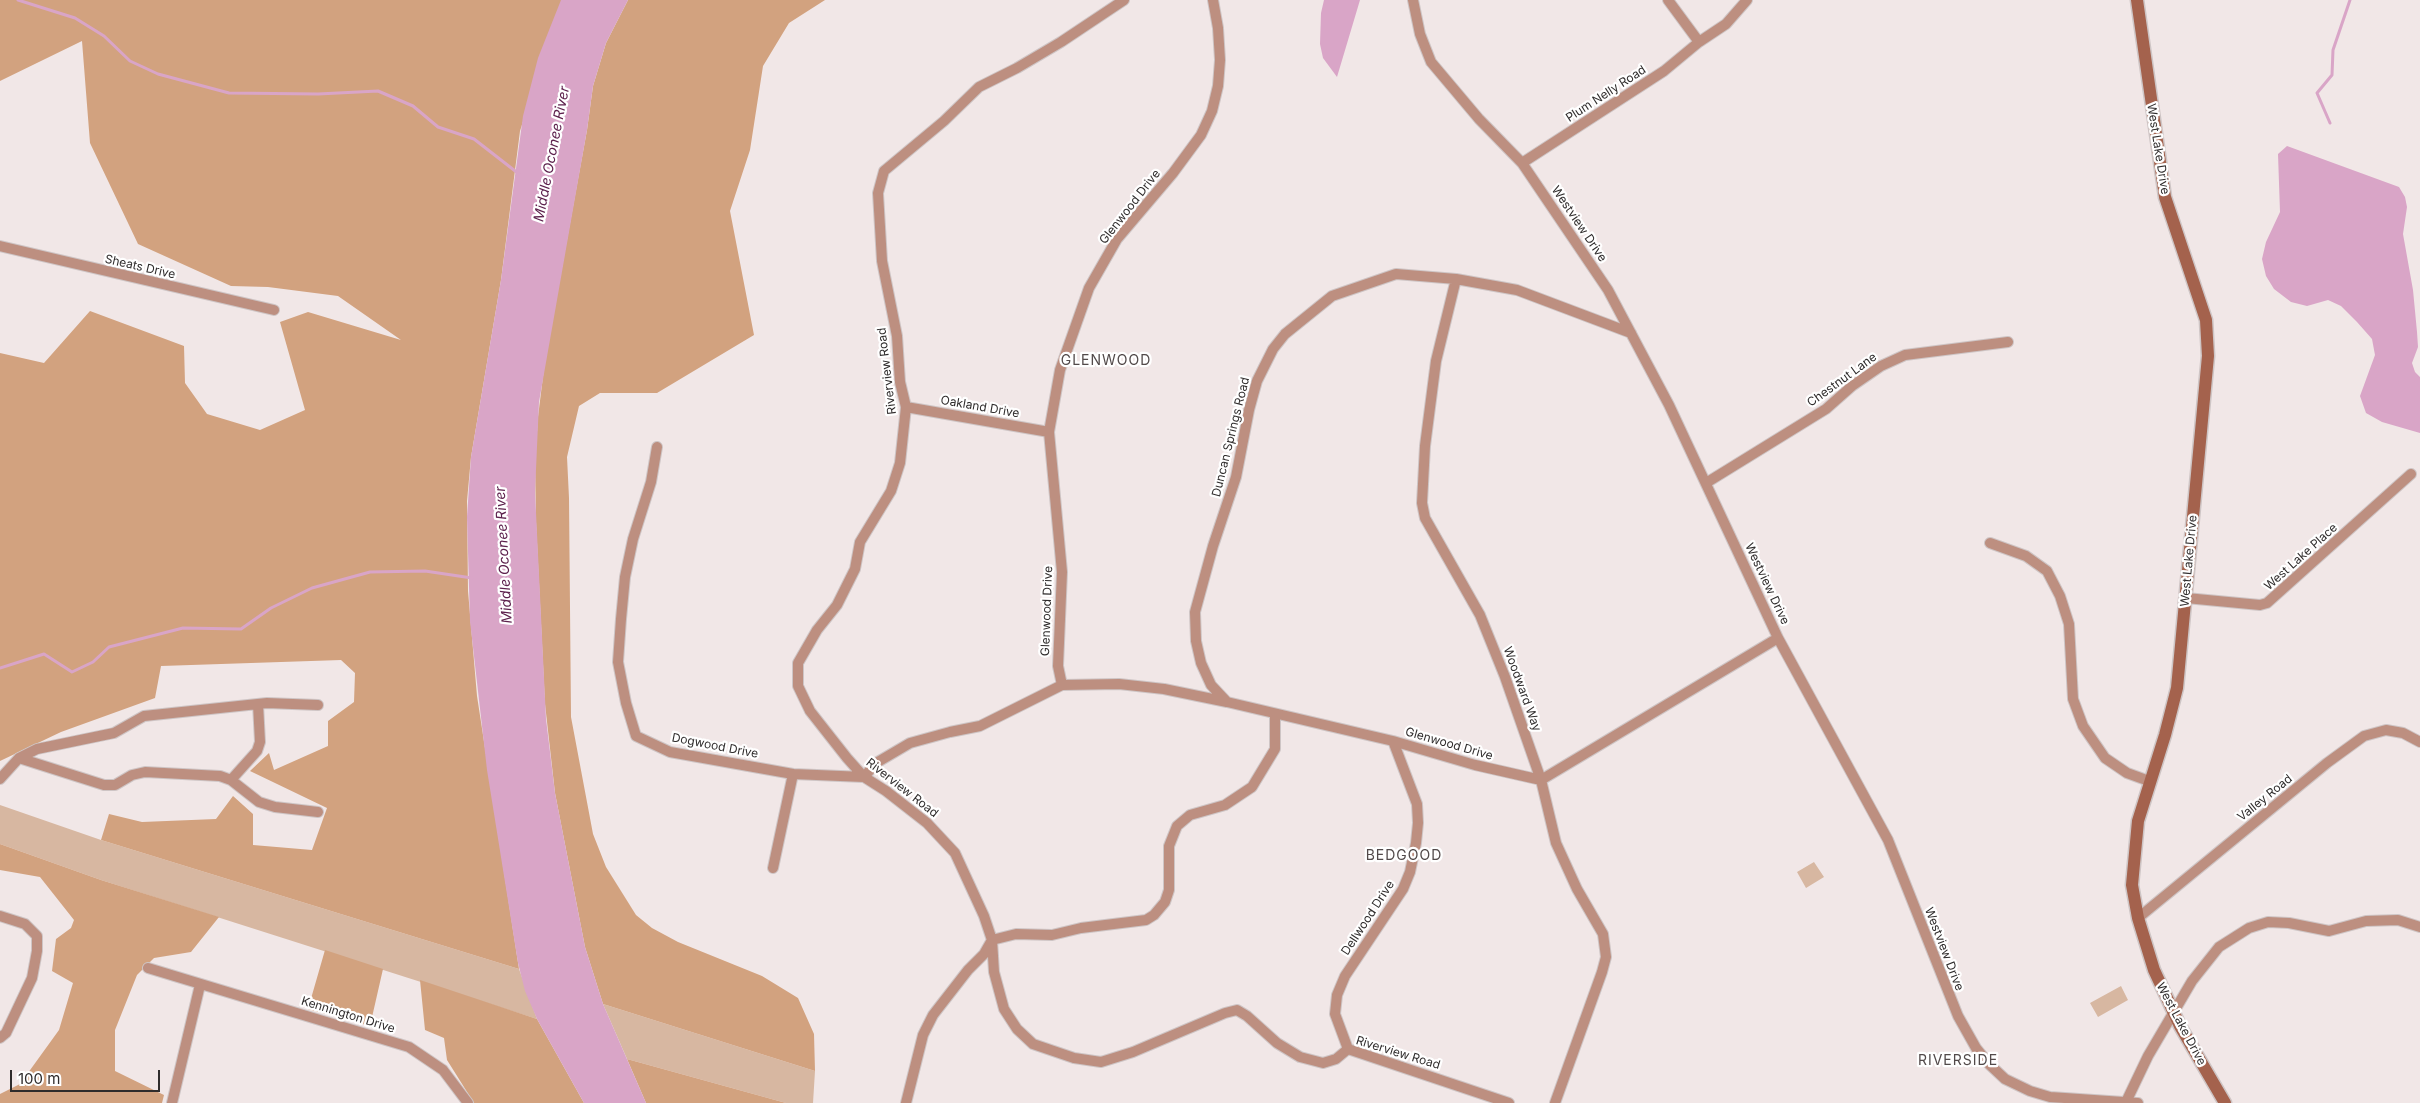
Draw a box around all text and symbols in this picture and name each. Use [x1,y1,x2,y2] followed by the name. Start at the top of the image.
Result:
[1563,63,1649,125] street label: Plum Nelly Road
[531,85,573,223] water label: Middle Oconee River
[2144,103,2172,195] street label: West Lake Drive
[1096,167,1164,247] street label: Glenwood Drive
[1548,183,1610,265] street label: Westview Drive
[103,252,177,282] street label: Sheats Drive
[875,327,899,415] street label: Riverview Road
[1805,350,1879,410] street label: Chestnut Lane
[1060,353,1152,369] district label: GLENWOOD
[1209,376,1253,498] street label: Duncan Springs Road
[939,393,1021,421] street label: Oakland Drive
[492,486,516,624] water label: Middle Oconee River
[2178,515,2200,607] street label: West Lake Drive
[2262,520,2340,594] street label: West Lake Place
[1742,541,1792,627] street label: Westview Drive
[1038,566,1056,656] street label: Glenwood Drive
[1500,645,1544,733] street label: Woodward Way
[1404,725,1494,763] street label: Glenwood Drive
[671,731,759,761] street label: Dogwood Drive
[863,755,941,821] street label: Riverview Road
[2235,772,2295,824] street label: Valley Road
[1365,848,1443,864] district label: BEDGOOD
[1339,878,1397,958] street label: Dellwood Drive
[1921,905,1967,993] street label: Westview Drive
[2153,980,2209,1068] street label: West Lake Drive
[299,994,397,1036] street label: Kennington Drive
[1354,1033,1442,1073] street label: Riverview Road
[1917,1053,1999,1069] district label: RIVERSIDE
[12,1060,162,1092] scale bar
[18,1069,60,1088] text: 100 m

